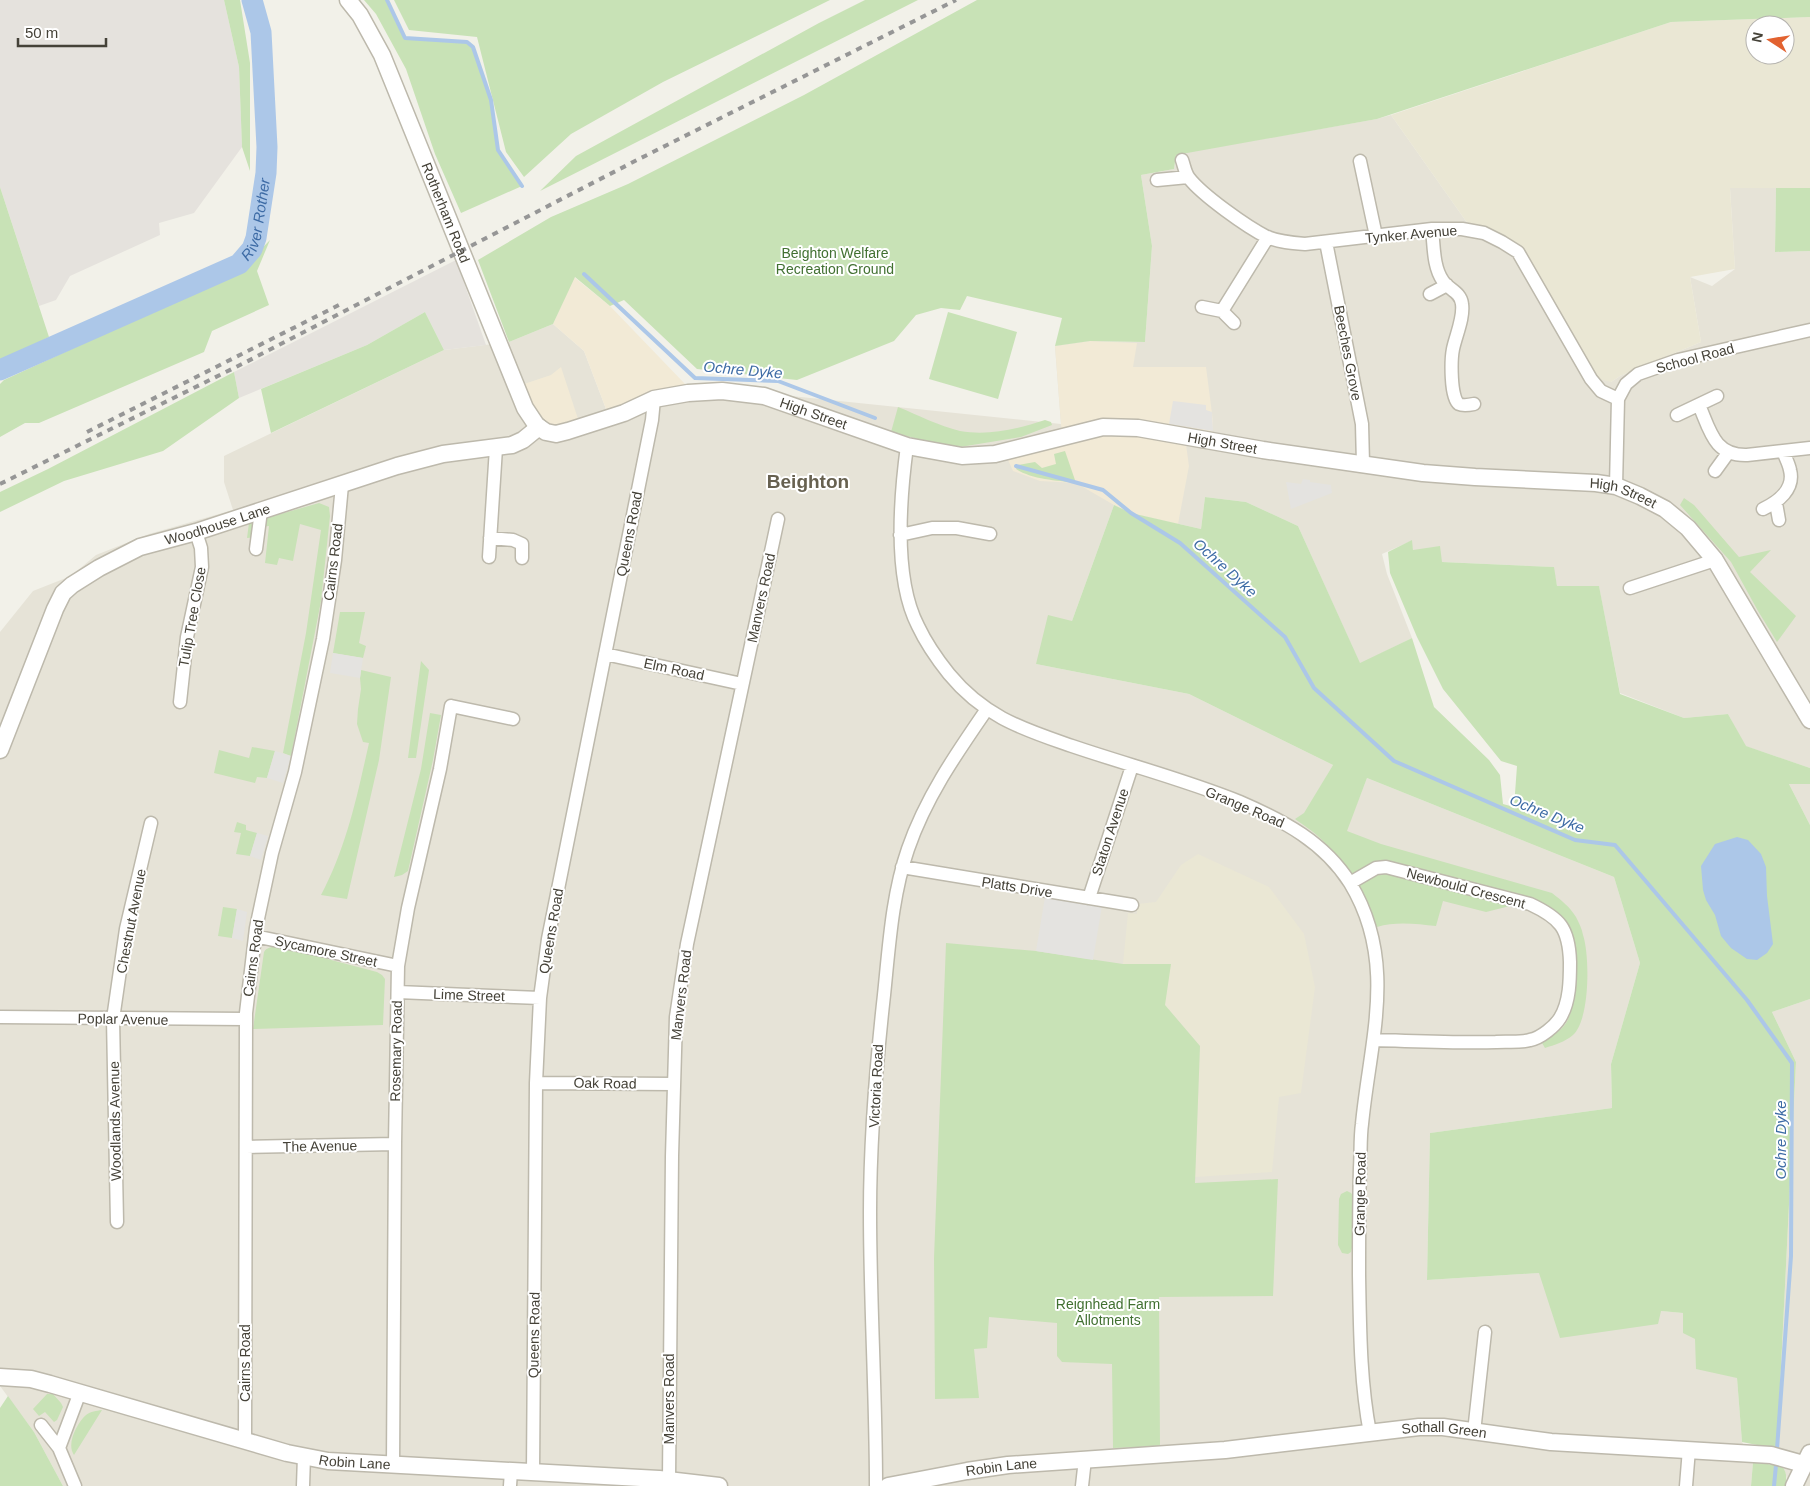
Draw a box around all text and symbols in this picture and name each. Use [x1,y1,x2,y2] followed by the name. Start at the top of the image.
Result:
[18,15,105,47] scale bar
[1745,15,1795,65] north arrow
[25,24,58,41] text: 50 m
[1748,31,1766,44] text: N
[418,160,473,265] street label: Rotherham Road
[237,176,273,264] water label: River Rother
[1364,222,1458,246] street label: Tynker Avenue
[776,245,894,277] park label: Beighton Welfare Recreation Ground
[1331,304,1365,402] street label: Beeches Grove
[1654,340,1736,376] street label: School Road
[703,358,783,381] water label: Ochre Dyke
[778,394,849,432] street label: High Street
[1186,429,1258,457] street label: High Street
[767,471,849,492] district label: Beighton
[1589,475,1659,511] street label: High Street
[613,490,645,578] street label: Queens Road
[163,500,272,548] street label: Woodhouse Lane
[320,522,346,602] street label: Cairns Road
[1190,535,1260,600] water label: Ochre Dyke
[744,552,778,644] street label: Manvers Road
[175,565,209,668] street label: Tulip Tree Close
[642,655,706,683] street label: Elm Road
[1203,783,1287,831] street label: Grange Road
[1088,786,1132,878] street label: Staton Avenue
[1507,791,1587,836] water label: Ochre Dyke
[1405,864,1527,912] street label: Newbould Crescent
[113,867,149,975] street label: Chestnut Avenue
[980,873,1054,901] street label: Platts Drive
[536,887,566,975] street label: Queens Road
[240,918,266,998] street label: Cairns Road
[273,932,379,970] street label: Sycamore Street
[668,949,694,1041] street label: Manvers Road
[433,986,505,1004] street label: Lime Street
[387,1000,405,1102] street label: Rosemary Road
[77,1010,169,1028] street label: Poplar Avenue
[866,1044,886,1128] street label: Victoria Road
[106,1061,124,1181] street label: Woodlands Avenue
[573,1074,637,1092] street label: Oak Road
[1772,1100,1789,1180] water label: Ochre Dyke
[283,1137,358,1155] street label: The Avenue
[1351,1152,1369,1236] street label: Grange Road
[525,1292,543,1378] street label: Queens Road
[1056,1296,1160,1328] park label: Reignhead Farm Allotments
[237,1324,253,1402] street label: Cairns Road
[661,1353,677,1445] street label: Manvers Road
[1401,1419,1488,1441] street label: Sothall Green
[317,1451,391,1472] street label: Robin Lane
[965,1455,1038,1479] street label: Robin Lane

